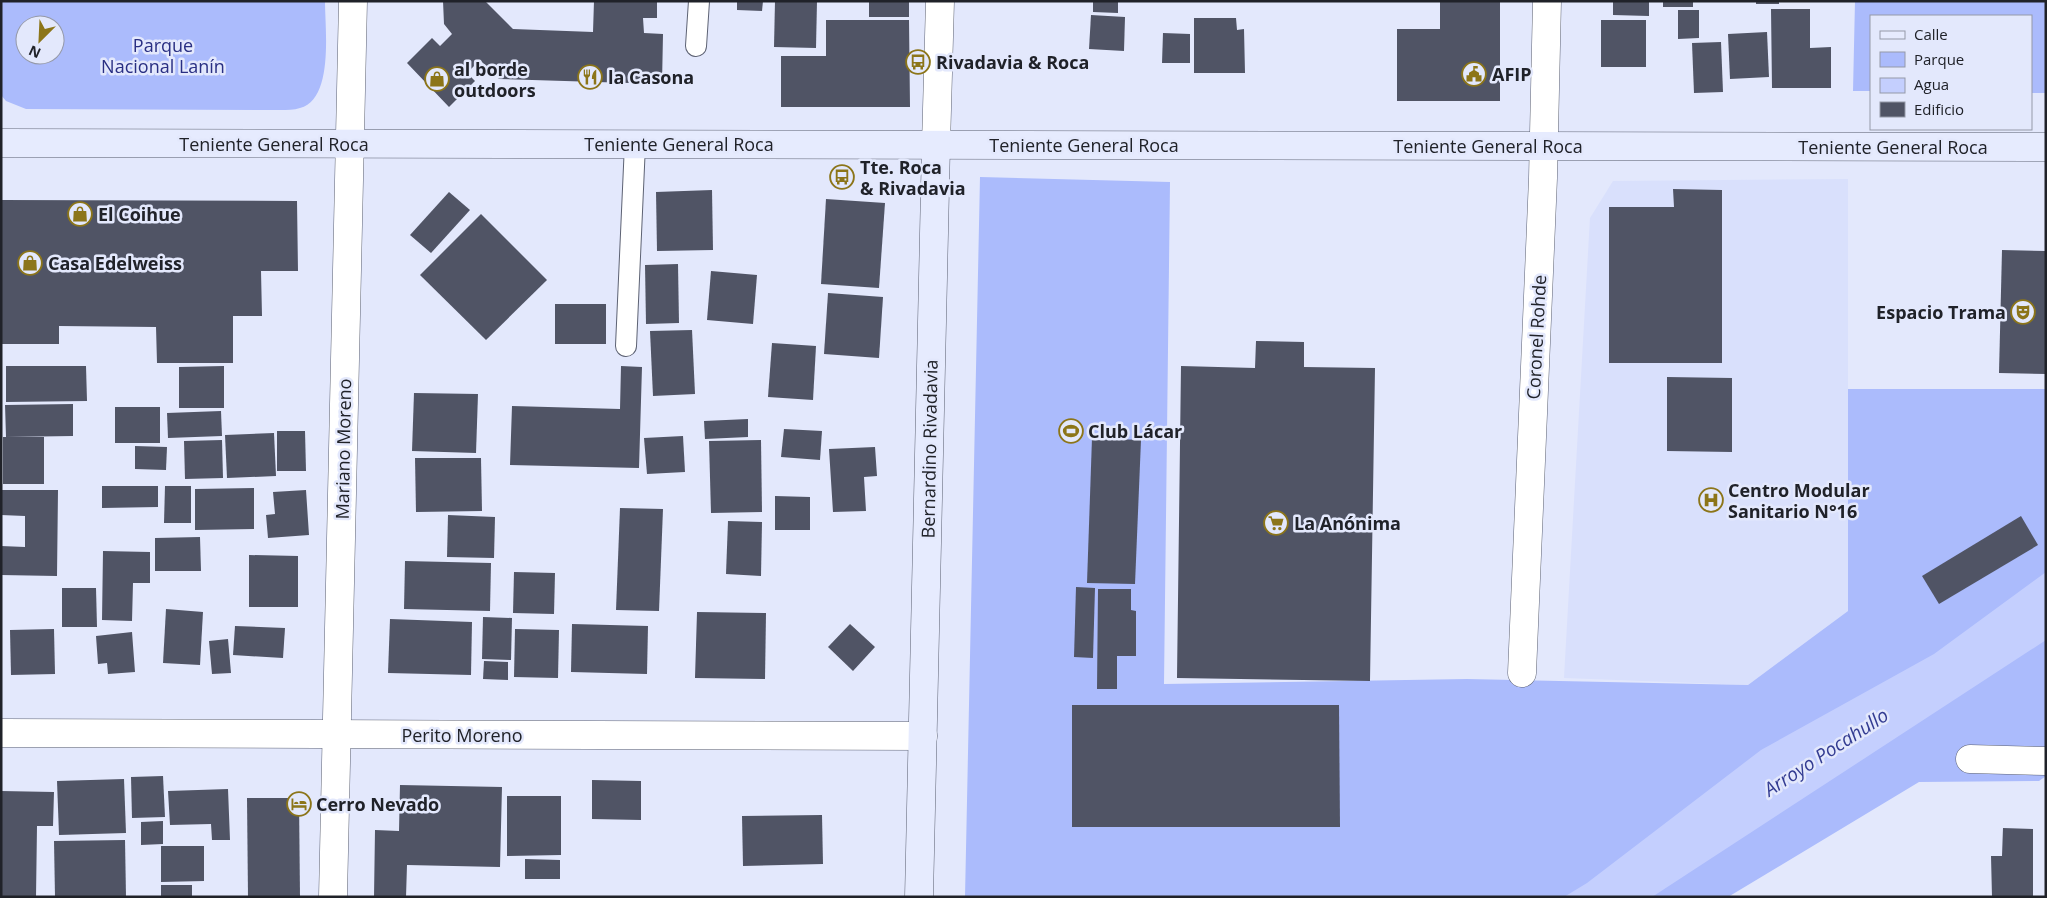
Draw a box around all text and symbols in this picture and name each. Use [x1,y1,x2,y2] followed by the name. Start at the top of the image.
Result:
[15,15,65,65] north arrow
[1870,15,2032,130] legend
[1914,24,1948,44] text: Calle
[101,33,225,78] park label: Parque Nacional Lanín
[25,41,44,63] text: N
[905,49,931,75] bus stop icon: Rivadavia & Roca
[1914,49,1964,69] text: Parque
[936,50,1089,74] place label: Rivadavia & Roca
[454,57,536,102] place label: al borde outdoors
[1461,61,1487,87] public building icon: AFIP
[1492,62,1532,86] place label: AFIP
[577,64,603,90] restaurant icon: la Casona
[608,65,694,89] place label: la Casona
[424,66,450,92] shop icon: al borde outdoors
[1914,74,1949,94] text: Agua
[1914,99,1964,119] text: Edificio
[179,132,369,156] street label: Teniente General Roca
[584,132,774,156] street label: Teniente General Roca
[989,133,1179,157] street label: Teniente General Roca
[1393,134,1583,158] street label: Teniente General Roca
[1798,135,1988,159] street label: Teniente General Roca
[860,155,966,200] place label: Tte. Roca & Rivadavia
[829,164,855,190] bus stop icon: Tte. Roca & Rivadavia
[67,201,93,227] shop icon: El Coihue
[98,202,181,226] place label: El Coihue
[17,250,43,276] shop icon: Casa Edelweiss
[48,251,182,275] place label: Casa Edelweiss
[1521,274,1551,400] street label: Coronel Rohde
[2010,299,2036,325] theatre icon: Espacio Trama
[1876,300,2006,324] place label: Espacio Trama
[915,359,943,539] street label: Bernardino Rivadavia
[330,378,356,520] street label: Mariano Moreno
[1058,418,1084,444] sports icon: Club Lácar
[1088,419,1182,443] place label: Club Lácar
[1728,478,1870,523] place label: Centro Modular Sanitario N°16
[1698,487,1724,513] hospital icon: Centro Modular Sanitario N°16
[1263,510,1289,536] supermarket icon: La Anónima
[1294,511,1401,535] place label: La Anónima
[1757,702,1893,803] water label: Arroyo Pocahullo
[401,723,523,747] street label: Perito Moreno
[286,791,312,817] hotel icon: Cerro Nevado
[316,792,439,816] place label: Cerro Nevado

